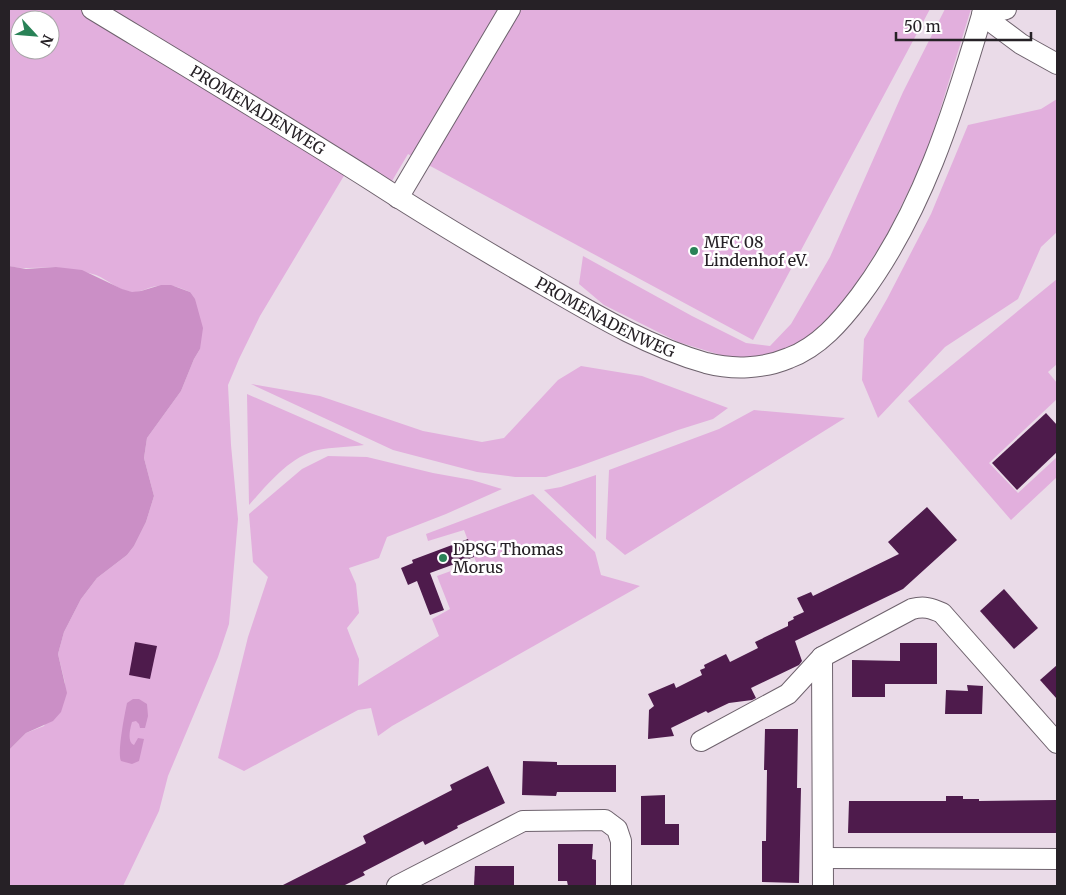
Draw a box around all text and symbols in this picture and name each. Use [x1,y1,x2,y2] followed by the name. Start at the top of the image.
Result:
[10,10,60,60] north arrow
[896,10,1031,42] scale bar
[904,17,941,36] text: 50 m
[36,32,57,50] text: N
[187,61,329,159] street label: PROMENADENWEG
[704,232,808,270] place label: MFC 08 Lindenhof eV.
[688,245,700,257] marker: MFC 08 Lindenhof eV.
[532,272,678,362] street label: PROMENADENWEG
[453,539,563,577] place label: DPSG Thomas Morus
[437,552,449,564] marker: DPSG Thomas Morus

